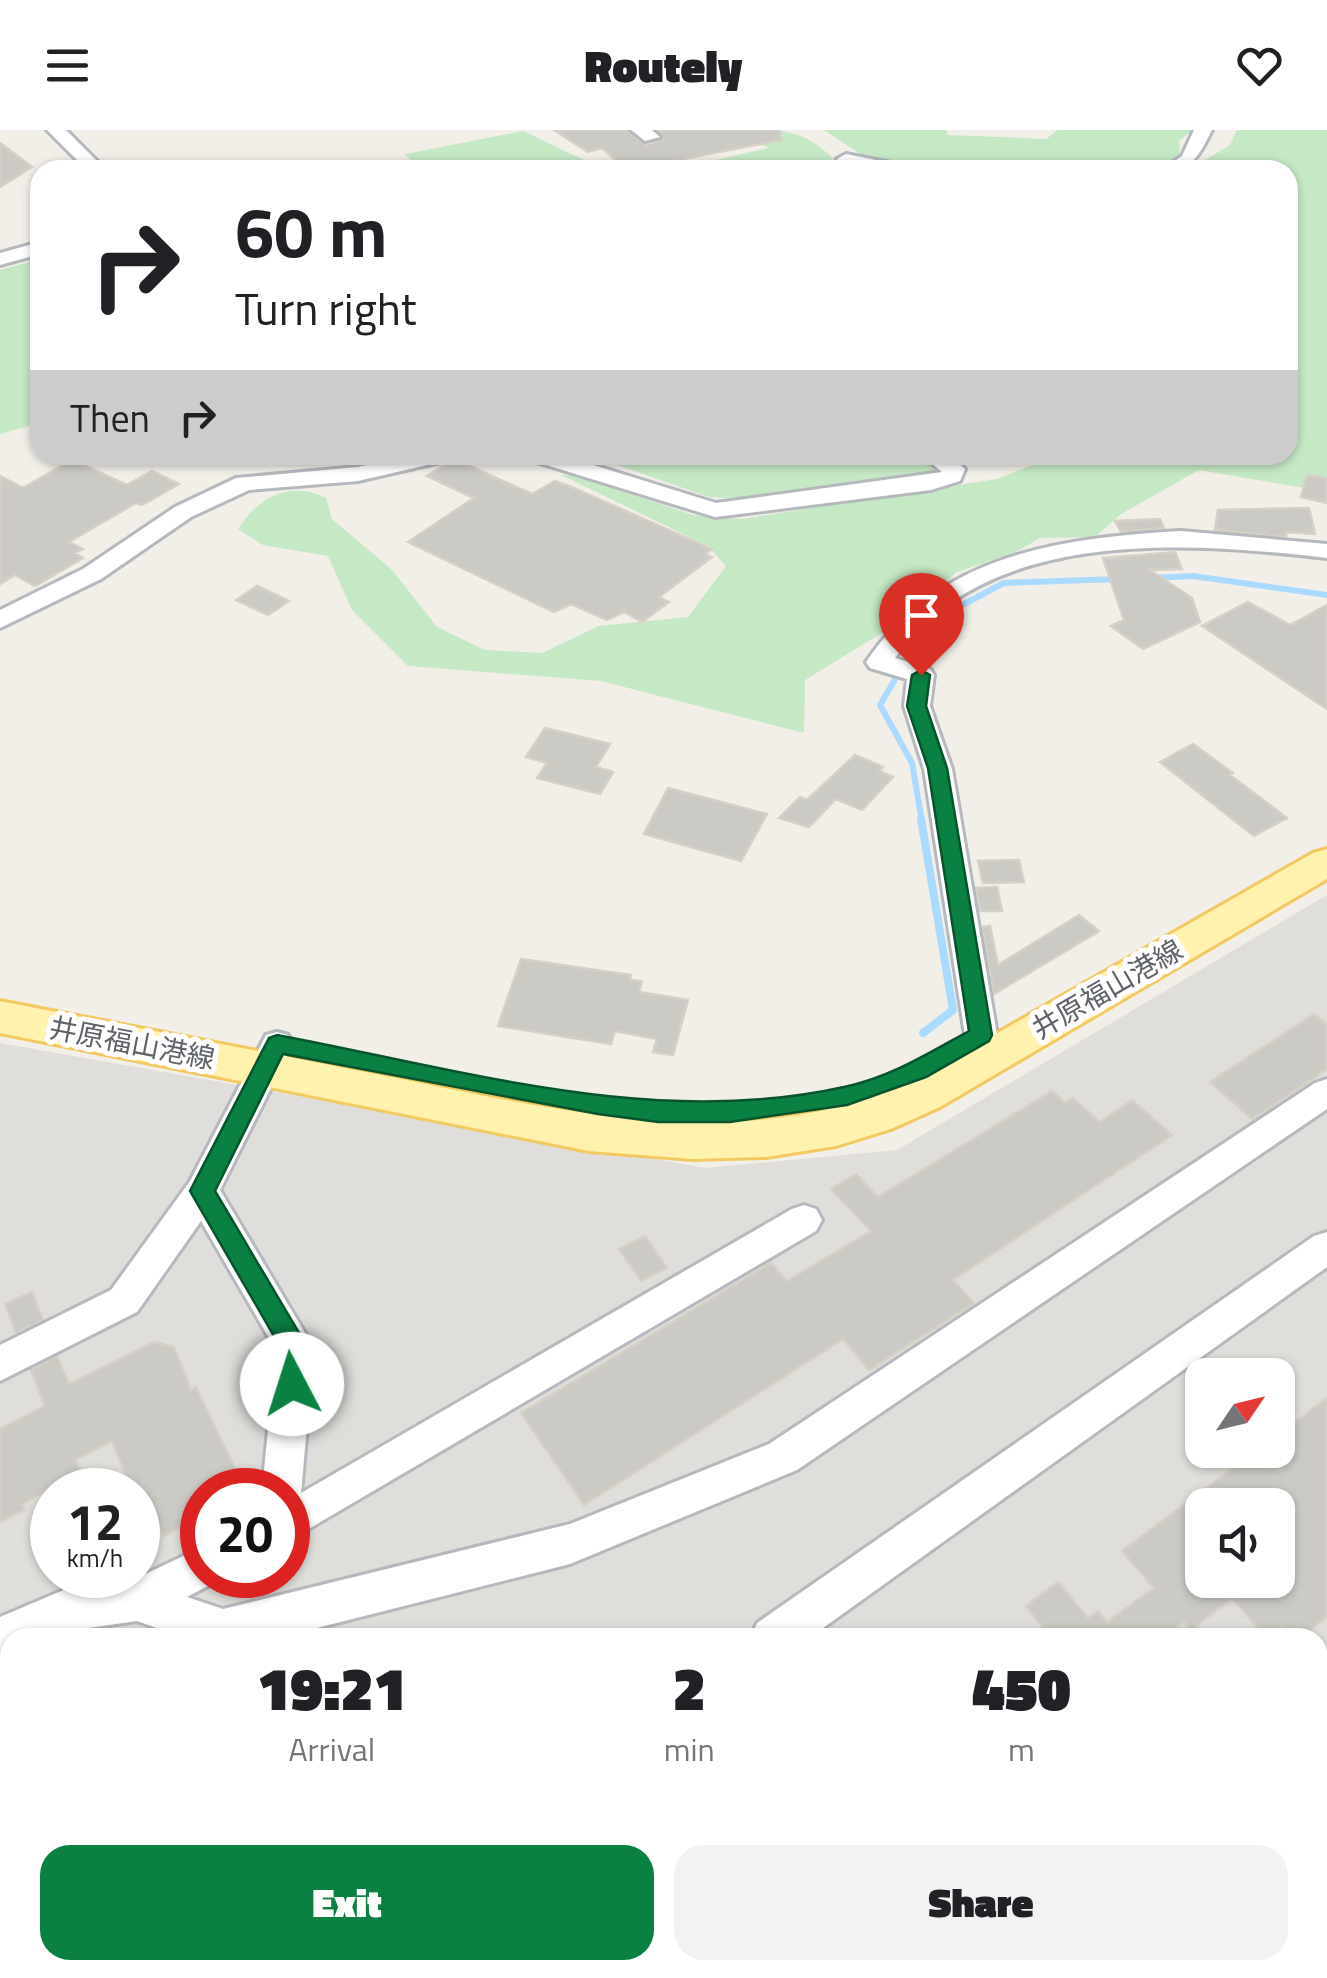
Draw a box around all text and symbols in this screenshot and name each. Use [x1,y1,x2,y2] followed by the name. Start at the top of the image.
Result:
[585,31,742,99] text: Routely
[40,38,95,93] icon: menu
[1232,38,1287,93] icon: heart
[235,178,388,284] text: 60 m
[70,200,200,330] icon: right
[235,274,417,342] text: Turn right
[70,389,150,447] text: Then
[170,390,225,445] icon: right
[879,573,964,676] pin
[894,588,949,643] icon: arrive
[1023,928,1190,1049] street label: 井原福山港線
[46,1005,219,1080] street label: 井原福山港線
[240,1332,344,1436] position arrow
[1185,1358,1295,1468] north arrow
[1185,1358,1295,1598] map controls
[180,1468,310,1598] speed limit sign: 20
[67,1483,123,1559] text: 12
[1185,1488,1295,1598] button: sound
[67,1539,123,1577] text: km/h
[257,1642,406,1733] text: 19:21
[673,1642,706,1733] text: 2
[972,1642,1071,1733] text: 450
[288,1725,375,1773] text: Arrival
[664,1725,715,1773] text: min
[1008,1725,1035,1773] text: m
[40,1845,654,1960] button: Exit
[674,1845,1288,1960] button: Share

